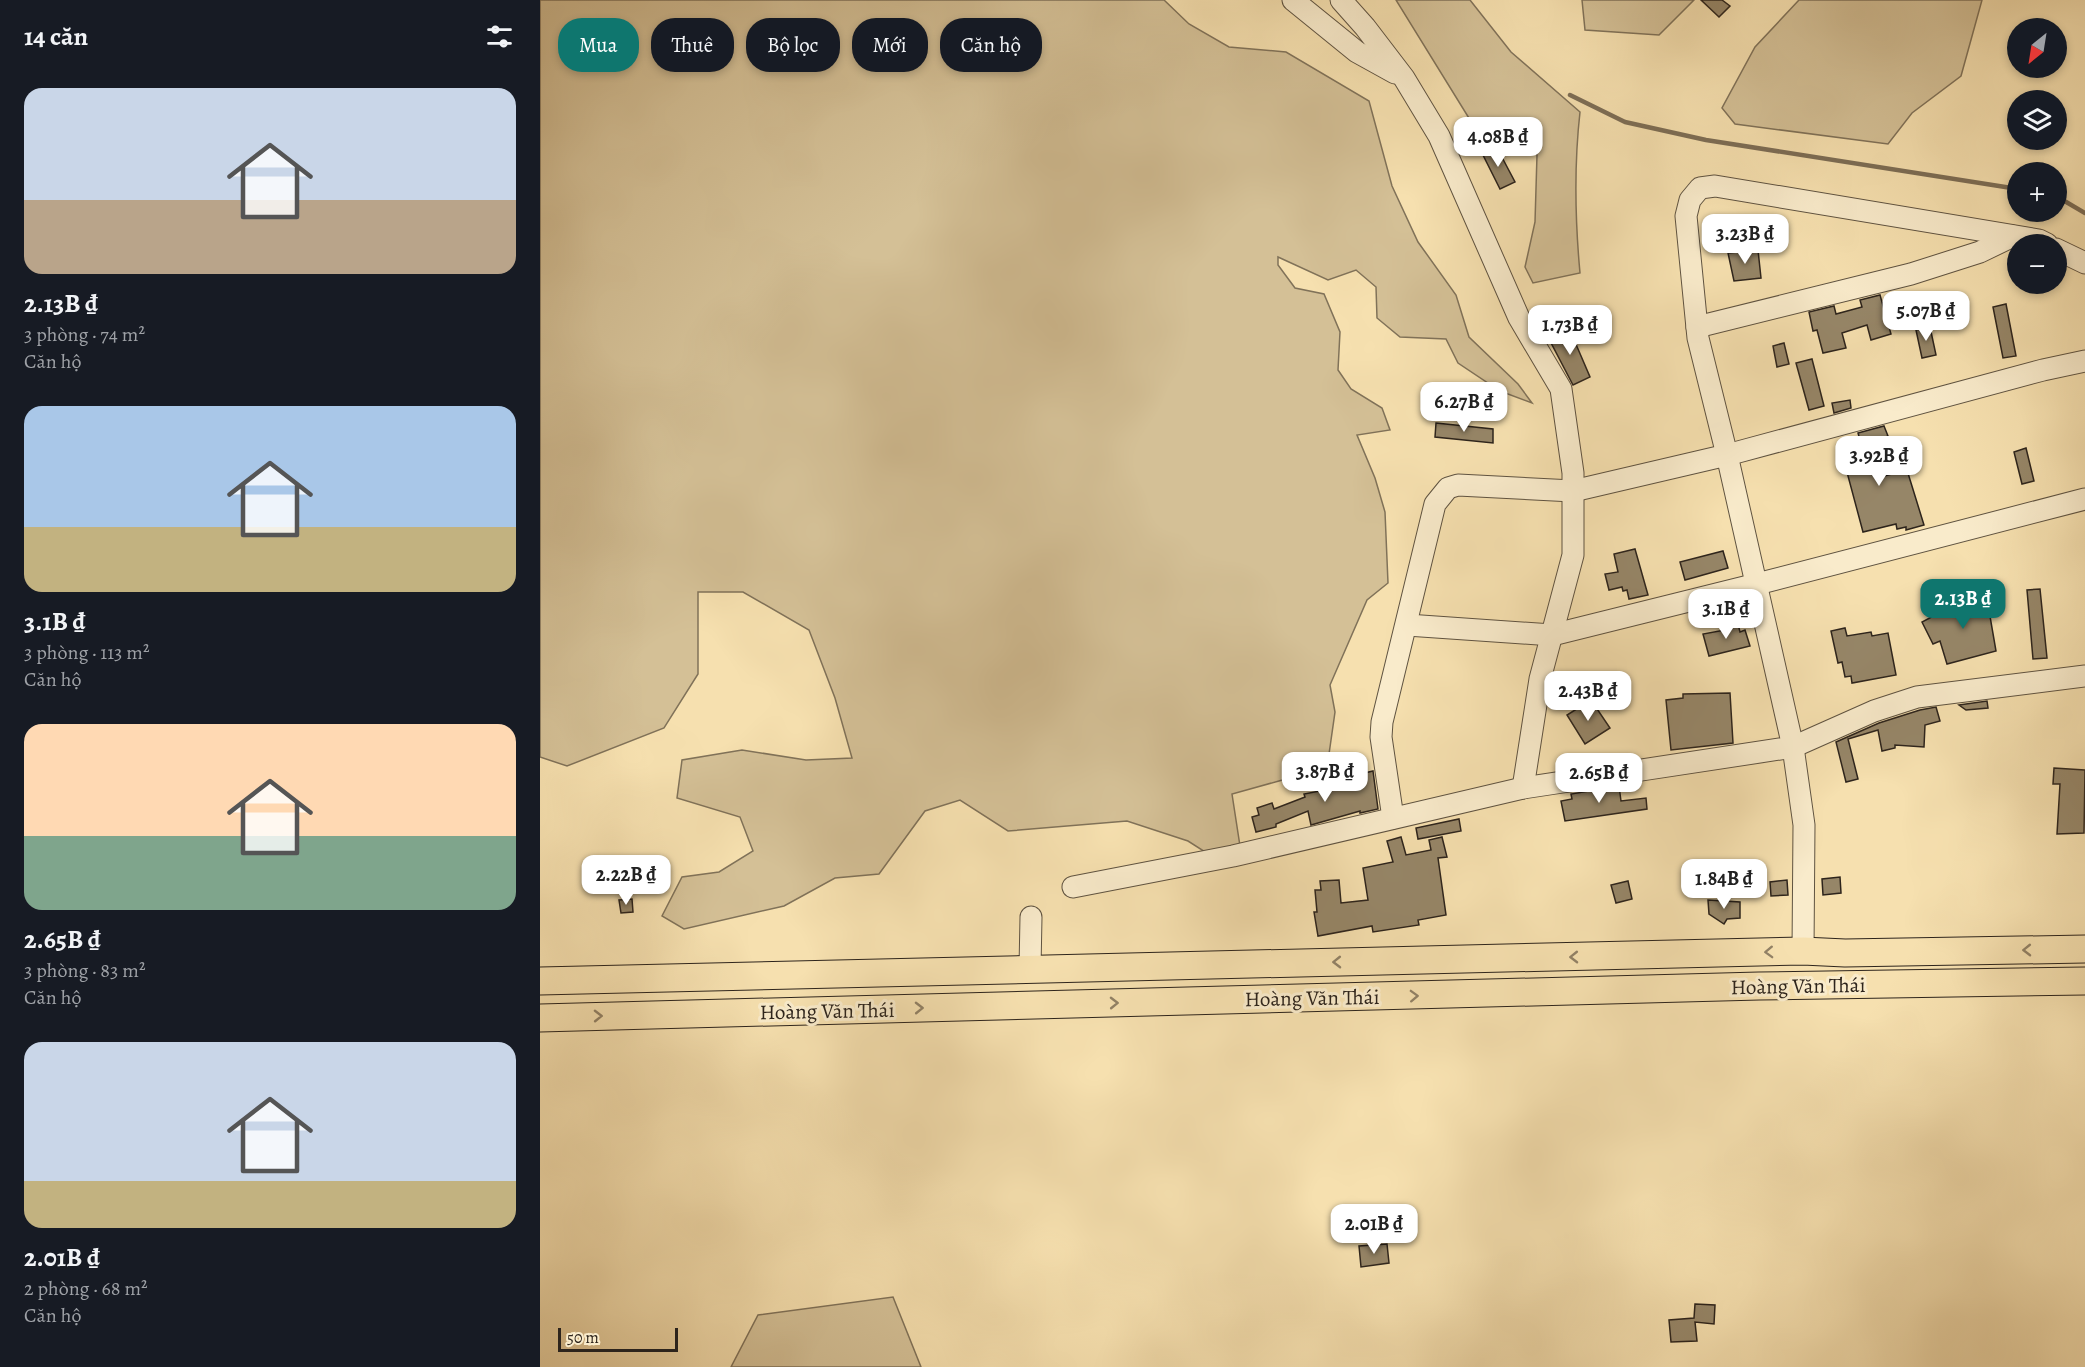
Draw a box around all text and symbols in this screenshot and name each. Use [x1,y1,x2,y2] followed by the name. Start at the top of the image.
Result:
[558,18,639,72] chip: Mua
[651,18,734,72] chip: Thuê
[746,18,840,72] chip: Bộ lọc
[852,18,928,72] chip: Mới
[940,18,1042,72] chip: Căn hộ
[2007,18,2067,78] north arrow
[2007,18,2067,294] map controls
[24,19,88,54] text: 14 căn
[483,20,516,53] icon: filters
[2007,90,2067,150] button: layers
[1443,117,1553,168] pin: 4.08B ₫
[1468,123,1528,150] text: 4.08B ₫
[216,127,324,235] icon: home
[2007,162,2067,222] button: +
[1690,214,1800,265] pin: 3.23B ₫
[1716,220,1774,247] text: 3.23B ₫
[2007,234,2067,294] button: −
[24,286,98,321] text: 2.13B ₫
[1871,291,1981,342] pin: 5.07B ₫
[1897,297,1955,324] text: 5.07B ₫
[1515,305,1625,356] pin: 1.73B ₫
[1542,311,1598,338] text: 1.73B ₫
[24,321,145,348] text: 3 phòng · 74 m²
[24,348,81,375] text: Căn hộ
[1409,382,1519,433] pin: 6.27B ₫
[1434,388,1494,415] text: 6.27B ₫
[1824,436,1934,487] pin: 3.92B ₫
[1849,442,1909,469] text: 3.92B ₫
[216,445,324,553] icon: home
[1908,579,2018,630] pin: 2.13B ₫
[1934,585,1992,612] text: 2.13B ₫
[1677,589,1775,640] pin: 3.1B ₫
[1702,595,1750,622] text: 3.1B ₫
[24,604,86,639] text: 3.1B ₫
[24,639,150,666] text: 3 phòng · 113 m²
[24,666,81,693] text: Căn hộ
[1533,671,1643,722] pin: 2.43B ₫
[1558,677,1618,704] text: 2.43B ₫
[1270,752,1380,803] pin: 3.87B ₫
[1544,753,1654,804] pin: 2.65B ₫
[1296,758,1354,785] text: 3.87B ₫
[1569,759,1629,786] text: 2.65B ₫
[216,763,324,871] icon: home
[571,855,681,906] pin: 2.22B ₫
[1669,859,1779,910] pin: 1.84B ₫
[596,861,656,888] text: 2.22B ₫
[1695,865,1753,892] text: 1.84B ₫
[24,922,101,957] text: 2.65B ₫
[2022,944,2031,956] one-way arrow
[1764,946,1773,959] one-way arrow
[1569,950,1578,963] one-way arrow
[1332,955,1341,968] one-way arrow
[24,957,146,984] text: 3 phòng · 83 m²
[1730,971,1866,1001] street label: Hoàng Văn Thái
[1244,983,1380,1013] street label: Hoàng Văn Thái
[24,984,81,1011] text: Căn hộ
[1410,989,1419,1002] one-way arrow
[759,996,895,1026] street label: Hoàng Văn Thái
[1110,997,1119,1010] one-way arrow
[915,1002,924,1015] one-way arrow
[594,1010,603,1023] one-way arrow
[216,1081,324,1189] icon: home
[1319,1204,1429,1255] pin: 2.01B ₫
[1345,1210,1403,1237] text: 2.01B ₫
[24,1240,100,1275] text: 2.01B ₫
[24,1275,148,1302] text: 2 phòng · 68 m²
[24,1302,81,1329] text: Căn hộ
[558,1325,678,1352] scale bar
[567,1327,599,1349] text: 50 m

